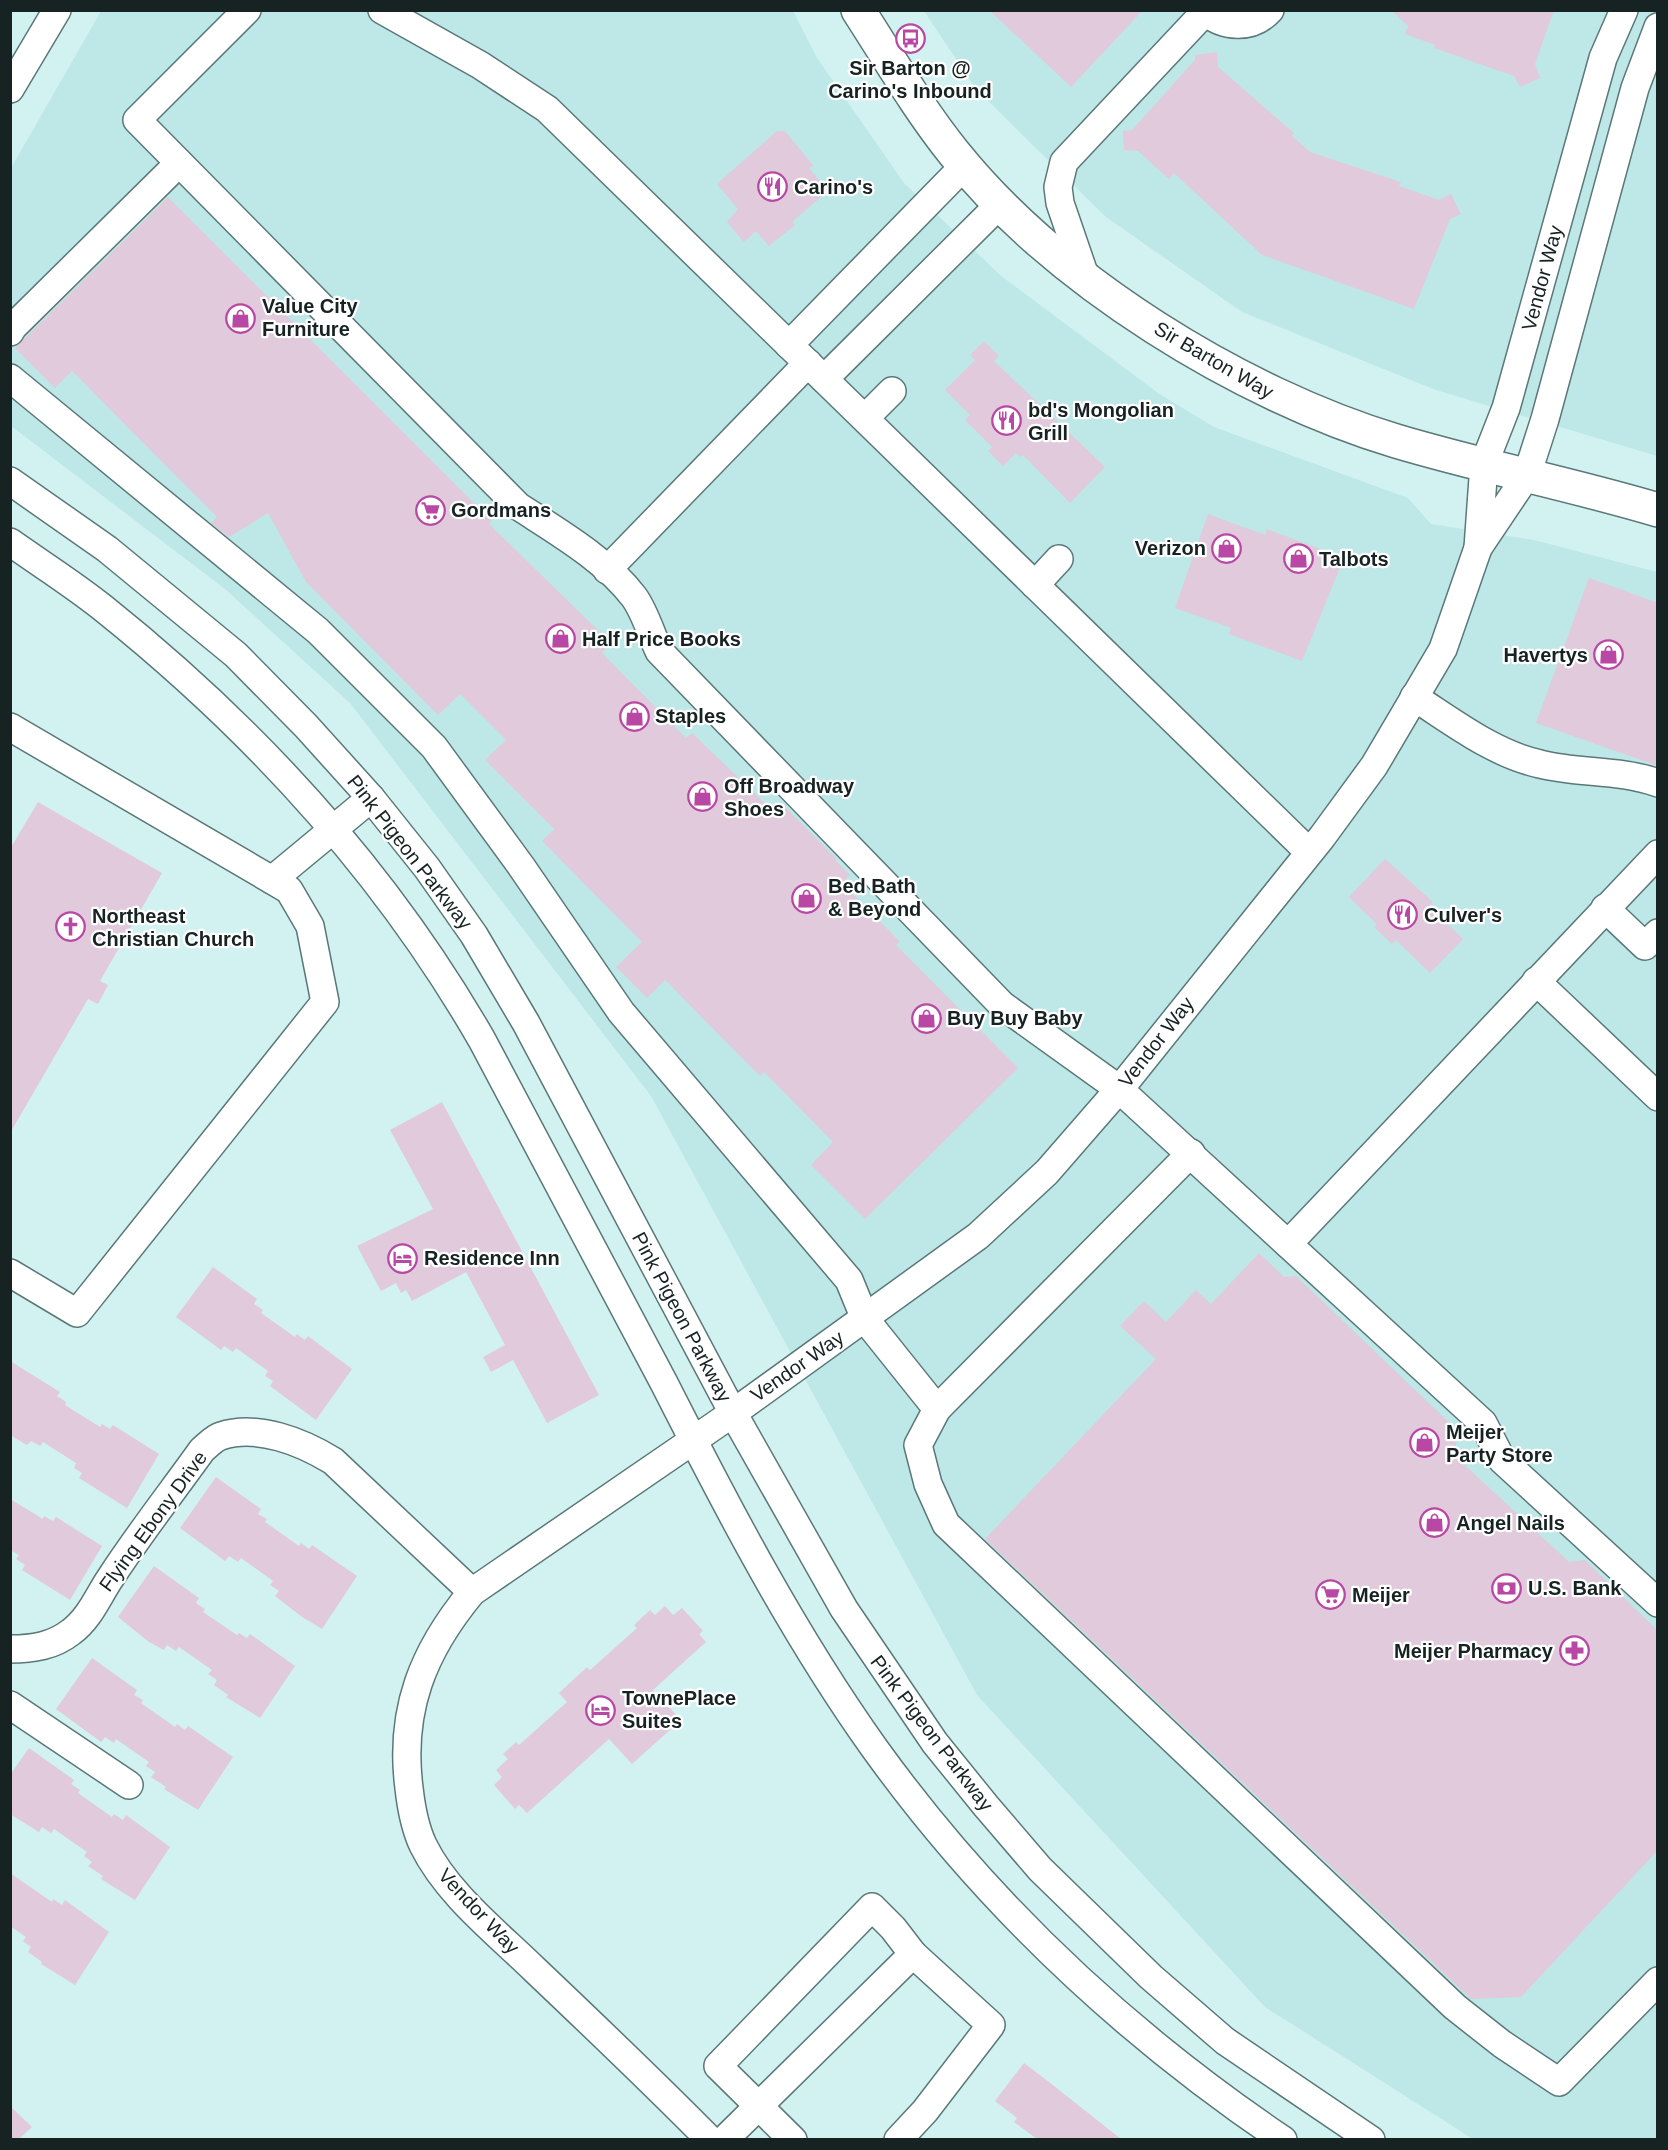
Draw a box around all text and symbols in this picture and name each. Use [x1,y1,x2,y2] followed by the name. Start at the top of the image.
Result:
[894,22,926,54] bus stop icon: Sir Barton @ Carino's Inbound
[828,57,992,102] place label: Sir Barton @ Carino's Inbound
[757,171,789,203] restaurant icon: Carino's
[794,176,873,198] place label: Carino's
[1517,223,1567,333] street label: Vendor Way
[262,295,358,340] place label: Value City Furniture
[225,302,257,334] shop icon: Value City Furniture
[1151,317,1277,403] street label: Sir Barton Way
[1028,399,1174,444] place label: bd's Mongolian Grill
[991,405,1023,437] restaurant icon: bd's Mongolian Grill
[414,494,446,526] supermarket icon: Gordmans
[451,499,551,521] place label: Gordmans
[1211,532,1243,564] shop icon: Verizon
[1135,537,1206,559] place label: Verizon
[1282,543,1314,575] shop icon: Talbots
[1319,548,1389,570] place label: Talbots
[545,623,577,655] shop icon: Half Price Books
[582,628,741,650] place label: Half Price Books
[1593,639,1625,671] shop icon: Havertys
[1503,644,1588,666] place label: Havertys
[618,700,650,732] shop icon: Staples
[655,705,726,727] place label: Staples
[343,771,477,933] street label: Pink Pigeon Parkway
[724,775,855,820] place label: Off Broadway Shoes
[687,781,719,813] shop icon: Off Broadway Shoes
[828,875,921,920] place label: Bed Bath & Beyond
[791,882,823,914] shop icon: Bed Bath & Beyond
[1387,899,1419,931] restaurant icon: Culver's
[1424,904,1502,926] place label: Culver's
[92,905,254,950] place label: Northeast Christian Church
[55,911,87,943] church icon: Northeast Christian Church
[1114,993,1198,1091] street label: Vendor Way
[910,1002,942,1034] shop icon: Buy Buy Baby
[947,1007,1083,1029] place label: Buy Buy Baby
[628,1228,736,1406] street label: Pink Pigeon Parkway
[387,1242,419,1274] hotel icon: Residence Inn
[424,1247,560,1269] place label: Residence Inn
[746,1326,848,1406] street label: Vendor Way
[1446,1421,1553,1466] place label: Meijer Party Store
[1409,1427,1441,1459] shop icon: Meijer Party Store
[95,1447,211,1595] street label: Flying Ebony Drive
[1419,1507,1451,1539] shop icon: Angel Nails
[1456,1512,1565,1534] place label: Angel Nails
[1491,1572,1523,1604] bank icon: U.S. Bank
[1528,1577,1622,1599] place label: U.S. Bank
[1315,1579,1347,1611] supermarket icon: Meijer
[1352,1584,1410,1606] place label: Meijer
[1558,1635,1590,1667] pharmacy icon: Meijer Pharmacy
[1394,1640,1554,1662] place label: Meijer Pharmacy
[866,1651,998,1815] street label: Pink Pigeon Parkway
[622,1687,736,1732] place label: TownePlace Suites
[585,1694,617,1726] hotel icon: TownePlace Suites
[434,1864,524,1958] street label: Vendor Way

